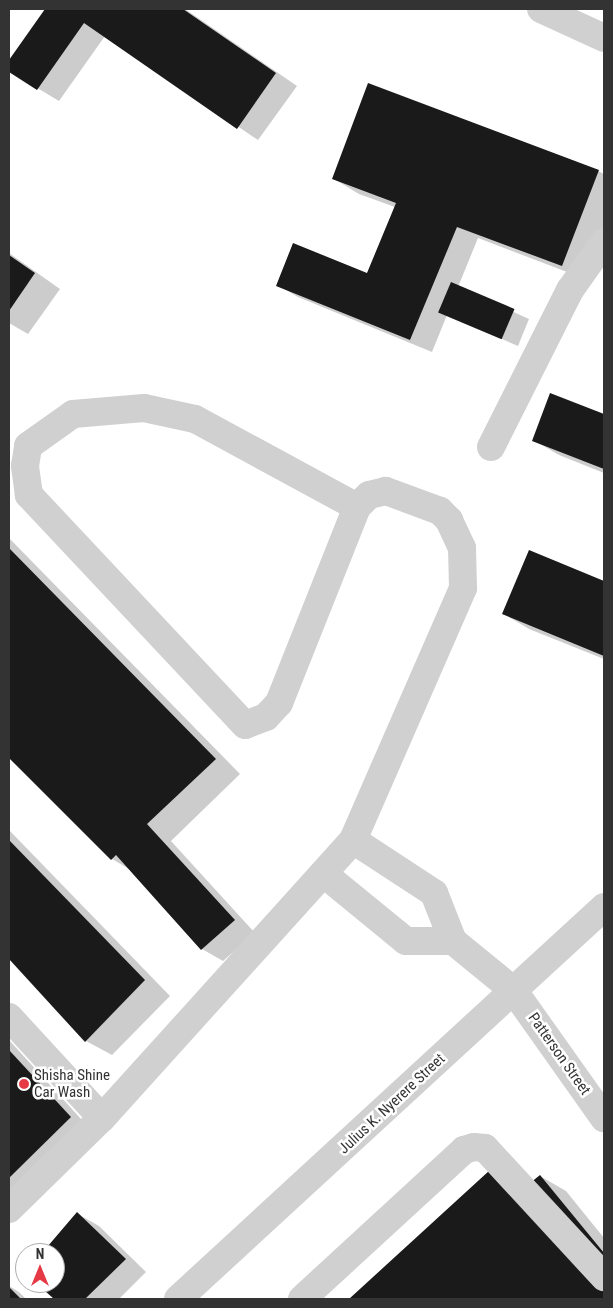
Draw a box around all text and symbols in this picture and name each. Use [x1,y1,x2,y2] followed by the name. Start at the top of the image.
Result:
[524,1009,594,1099] street label: Patterson Street
[335,1050,449,1158] street label: Julius K. Nyerere Street
[34,1066,110,1101] place label: Shisha Shine Car Wash
[18,1078,30,1090] marker: Shisha Shine Car Wash
[15,1243,65,1293] north arrow
[36,1246,44,1262] text: N

